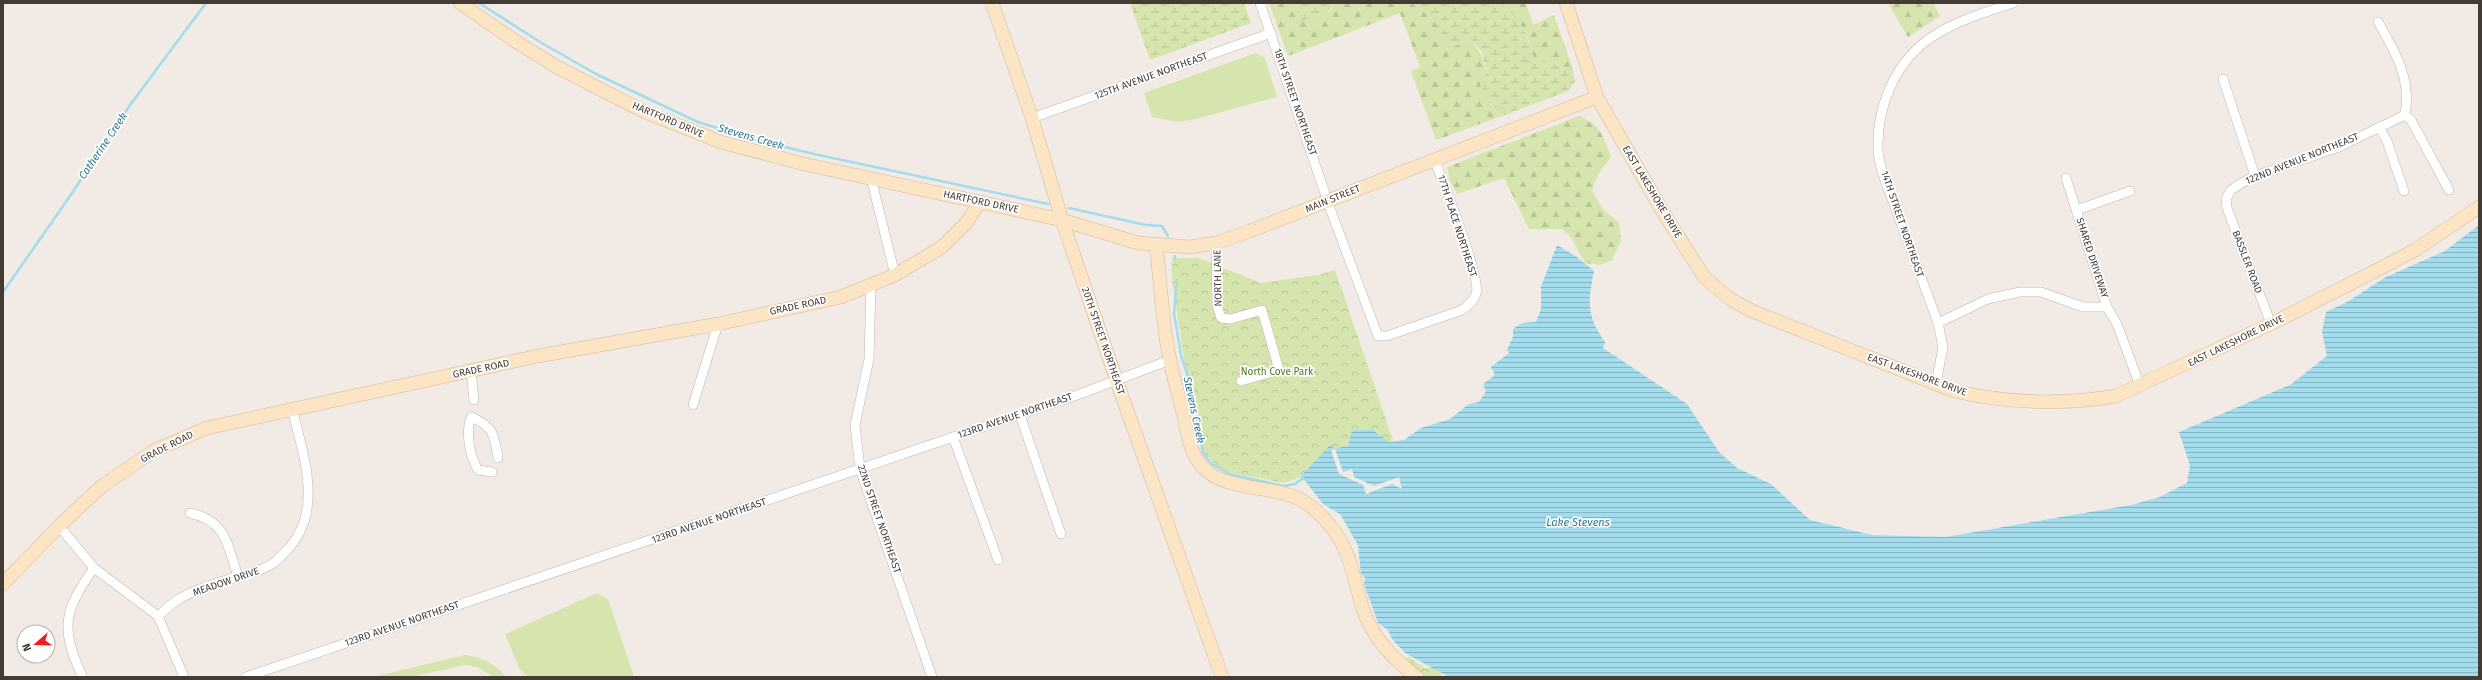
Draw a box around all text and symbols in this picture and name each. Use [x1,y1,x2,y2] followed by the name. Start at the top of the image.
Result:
[1271,47,1319,158] street label: 18TH STREET NORTHEAST
[1093,50,1210,102] street label: 125TH AVENUE NORTHEAST
[630,99,706,141] street label: HARTFORD DRIVE
[76,110,130,182] water label: Catherine Creek
[716,121,785,153] water label: Stevens Creek
[2244,130,2361,187] street label: 122ND AVENUE NORTHEAST
[1620,144,1684,240] street label: EAST LAKESHORE DRIVE
[1878,169,1926,280] street label: 14TH STREET NORTHEAST
[1435,174,1479,279] street label: 17TH PLACE NORTHEAST
[1304,182,1363,215] street label: MAIN STREET
[942,188,1020,216] street label: HARTFORD DRIVE
[2073,216,2111,300] street label: SHARED DRIVEWAY
[2229,229,2265,295] street label: BASSLER ROAD
[1212,249,1224,307] street label: NORTH LANE
[1079,286,1127,397] street label: 20TH STREET NORTHEAST
[769,294,827,318] street label: GRADE ROAD
[2186,312,2286,370] street label: EAST LAKESHORE DRIVE
[1865,351,1969,399] street label: EAST LAKESHORE DRIVE
[452,357,510,381] street label: GRADE ROAD
[1241,366,1314,378] park label: North Cove Park
[1180,375,1207,444] water label: Stevens Creek
[956,390,1075,441] street label: 123RD AVENUE NORTHEAST
[139,429,195,465] street label: GRADE ROAD
[855,463,903,576] street label: 22ND STREET NORTHEAST
[650,495,769,546] street label: 123RD AVENUE NORTHEAST
[1546,516,1610,529] water label: Lake Stevens
[191,565,261,599] street label: MEADOW DRIVE
[343,598,462,649] street label: 123RD AVENUE NORTHEAST
[16,624,56,664] north arrow
[20,642,34,653] text: N

